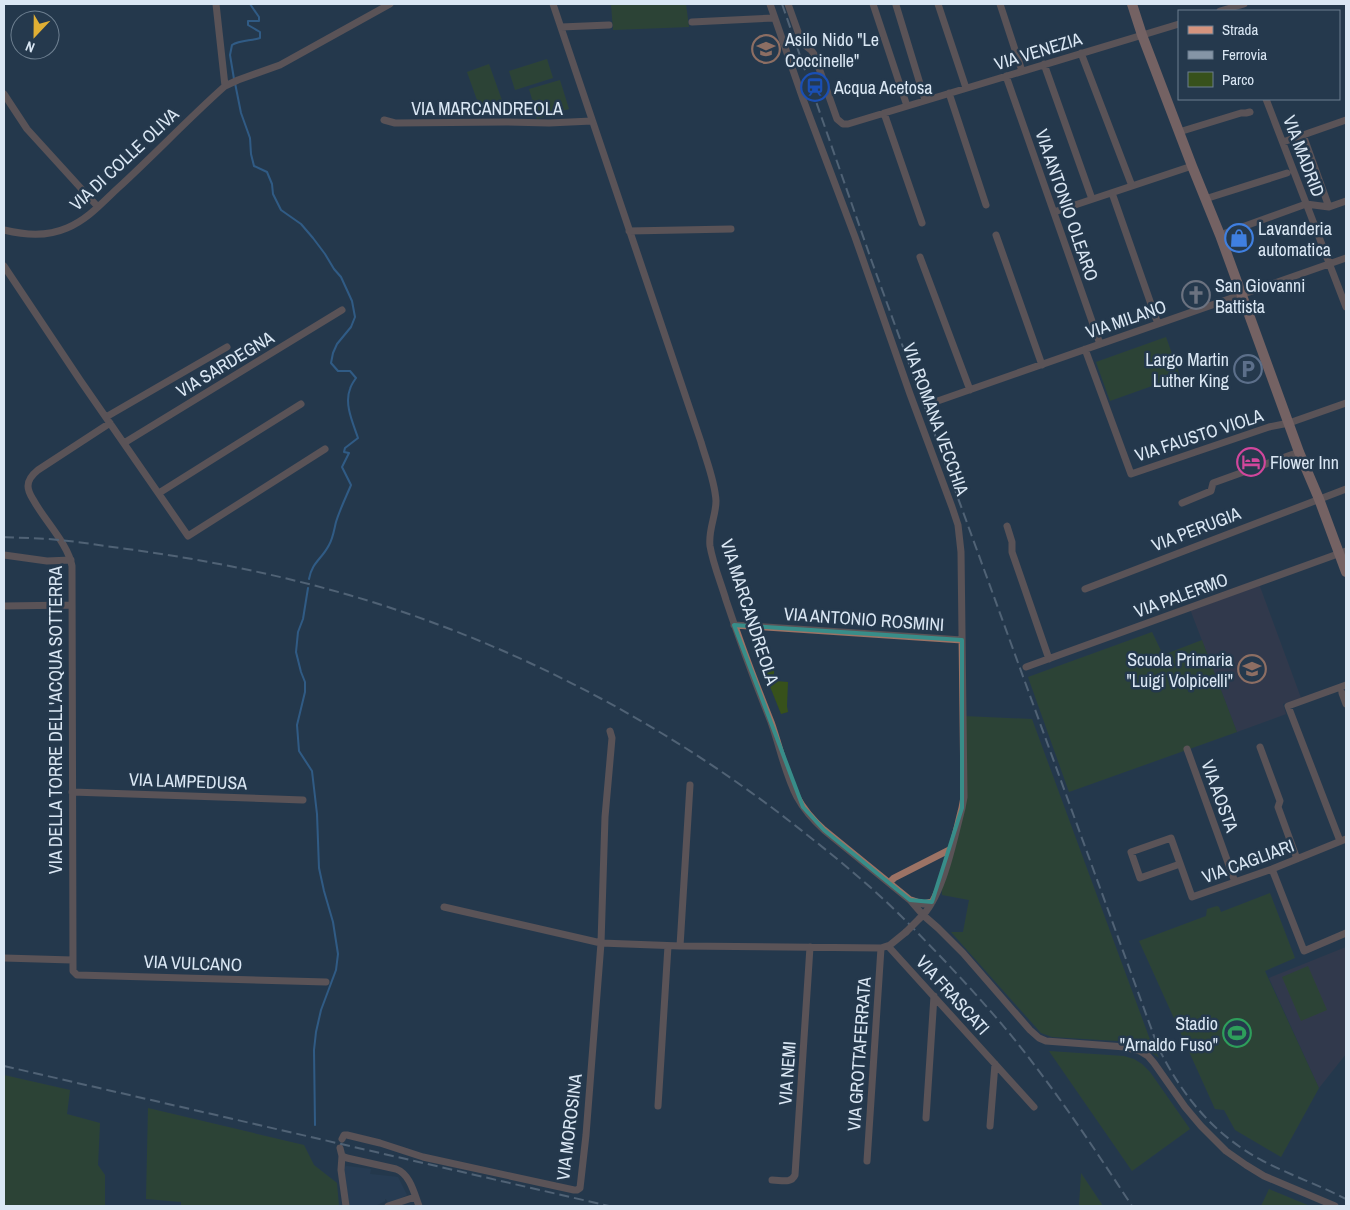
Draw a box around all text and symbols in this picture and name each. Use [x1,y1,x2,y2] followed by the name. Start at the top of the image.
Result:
[10,10,60,60] north arrow
[1178,10,1340,100] legend
[1222,19,1258,40] text: Strada
[991,26,1085,76] street label: VIA VENEZIA
[784,27,879,73] place label: Asilo Nido "Le Coccinelle"
[751,34,781,64] school or university icon: Asilo Nido "Le Coccinelle"
[23,37,37,57] text: N
[1222,44,1267,65] text: Ferrovia
[1222,69,1254,90] text: Parco
[800,72,830,102] station icon: Acqua Acetosa
[833,75,932,100] place label: Acqua Acetosa
[411,96,563,121] street label: VIA MARCANDREOLA
[64,102,184,216] street label: VIA DI COLLE OLIVA
[1277,112,1331,200] street label: VIA MADRID
[1029,126,1105,284] street label: VIA ANTONIO OLEARO
[1258,216,1332,262] place label: Lavanderia automatica
[1224,223,1254,253] shop icon: Lavanderia automatica
[1215,273,1305,319] place label: San Giovanni Battista
[1181,280,1211,310] church icon: San Giovanni Battista
[1082,294,1170,344] street label: VIA MILANO
[171,325,279,403] street label: VIA SARDEGNA
[897,339,975,499] street label: VIA ROMANA VECCHIA
[1145,347,1230,393] place label: Largo Martin Luther King
[1233,354,1263,384] parking icon: Largo Martin Luther King
[1132,402,1266,468] street label: VIA FAUSTO VIOLA
[1236,447,1266,477] hotel icon: Flower Inn
[1270,450,1339,475] place label: Flower Inn
[1148,501,1244,557] street label: VIA PERUGIA
[715,536,785,688] street label: VIA MARCANDREOLA
[43,566,68,874] street label: VIA DELLA TORRE DELL'ACQUA SOTTERRA
[1131,566,1231,624] street label: VIA PALERMO
[783,601,945,637] street label: VIA ANTONIO ROSMINI
[1127,647,1233,693] place label: Scuola Primaria "Luigi Volpicelli"
[1237,654,1267,684] school or university icon: Scuola Primaria "Luigi Volpicelli"
[1195,756,1245,836] street label: VIA AOSTA
[129,766,248,796] street label: VIA LAMPEDUSA
[1199,833,1297,889] street label: VIA CAGLIARI
[143,949,243,977] street label: VIA VULCANO
[911,950,995,1040] street label: VIA FRASCATI
[841,976,877,1132] street label: VIA GROTTAFERRATA
[1120,1011,1218,1057] place label: Stadio "Arnaldo Fuso"
[1222,1018,1252,1048] sports icon: Stadio "Arnaldo Fuso"
[772,1040,802,1106] street label: VIA NEMI
[550,1072,588,1182] street label: VIA MOROSINA

